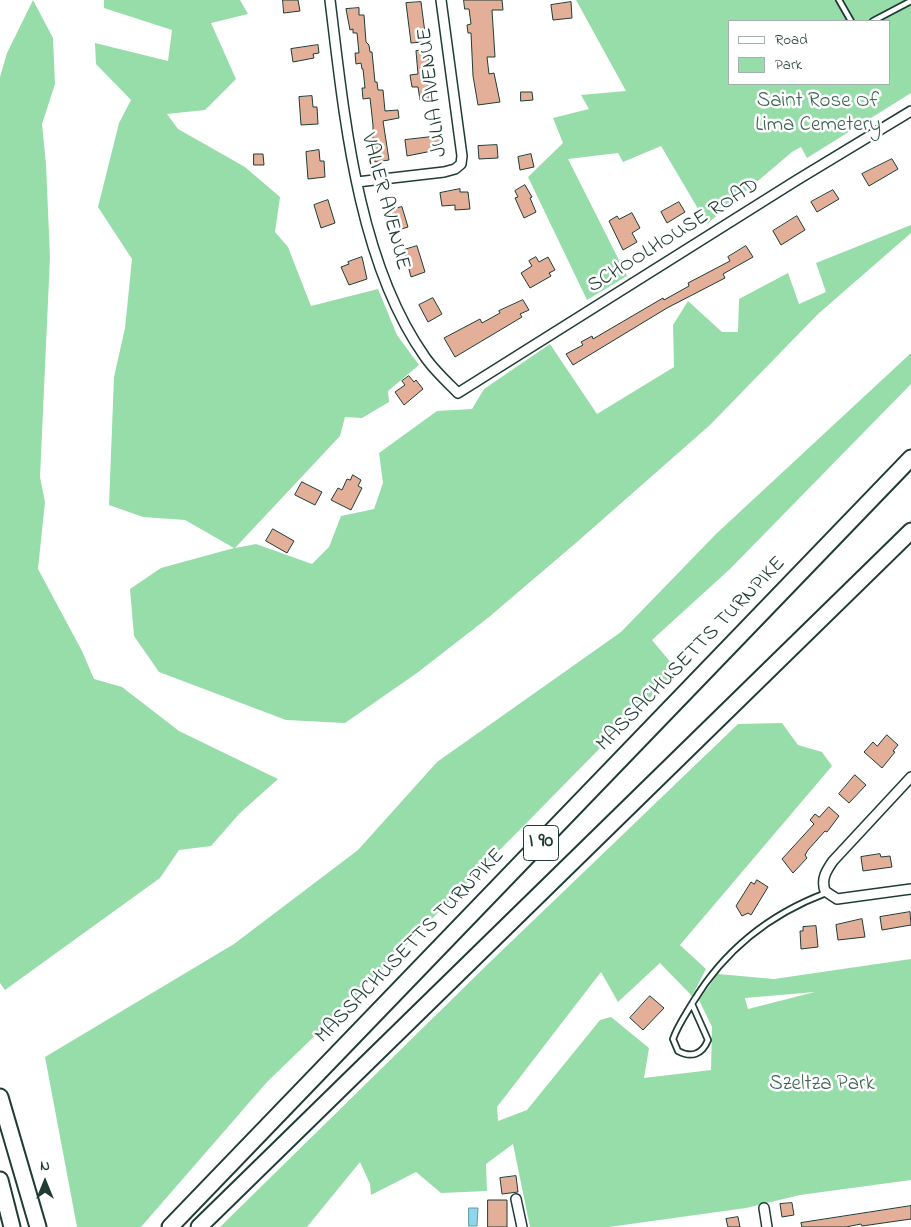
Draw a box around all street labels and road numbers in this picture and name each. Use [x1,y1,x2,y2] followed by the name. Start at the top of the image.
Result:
[414,26,454,158] street label: JULIA AVENUE
[354,131,414,273] street label: VALIER AVENUE
[584,174,764,300] street label: SCHOOLHOUSE ROAD
[592,552,792,758] street label: MASSACHUSETTS TURNPIKE
[524,826,558,860] road number: I 90
[311,844,511,1050] street label: MASSACHUSETTS TURNPIKE

